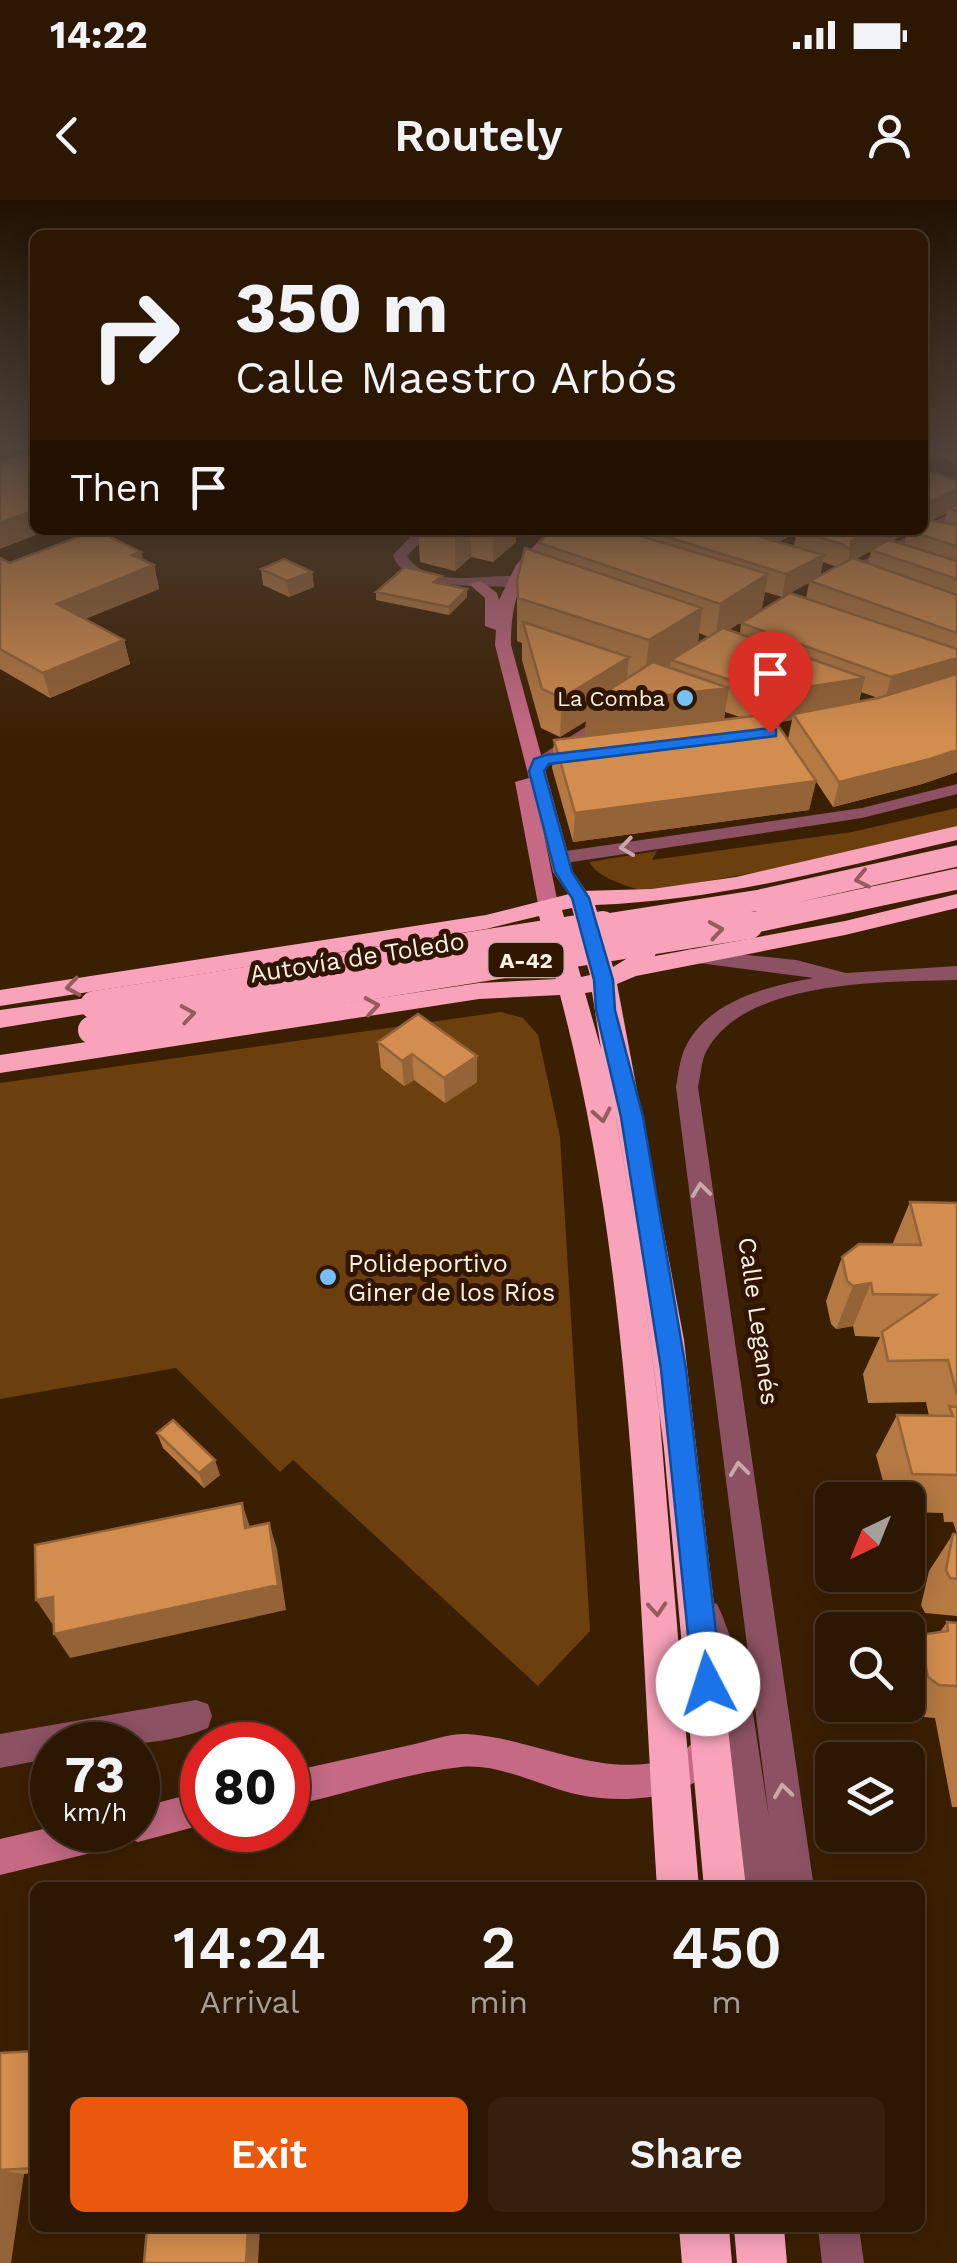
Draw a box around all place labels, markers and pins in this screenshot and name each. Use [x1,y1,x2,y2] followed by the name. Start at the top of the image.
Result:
[728,631,813,734] pin
[557,686,665,711] place label: La Comba
[674,687,696,709] marker: La Comba
[348,1249,555,1307] place label: Polideportivo Giner de los Ríos
[317,1266,339,1288] marker: Polideportivo Giner de los Ríos

